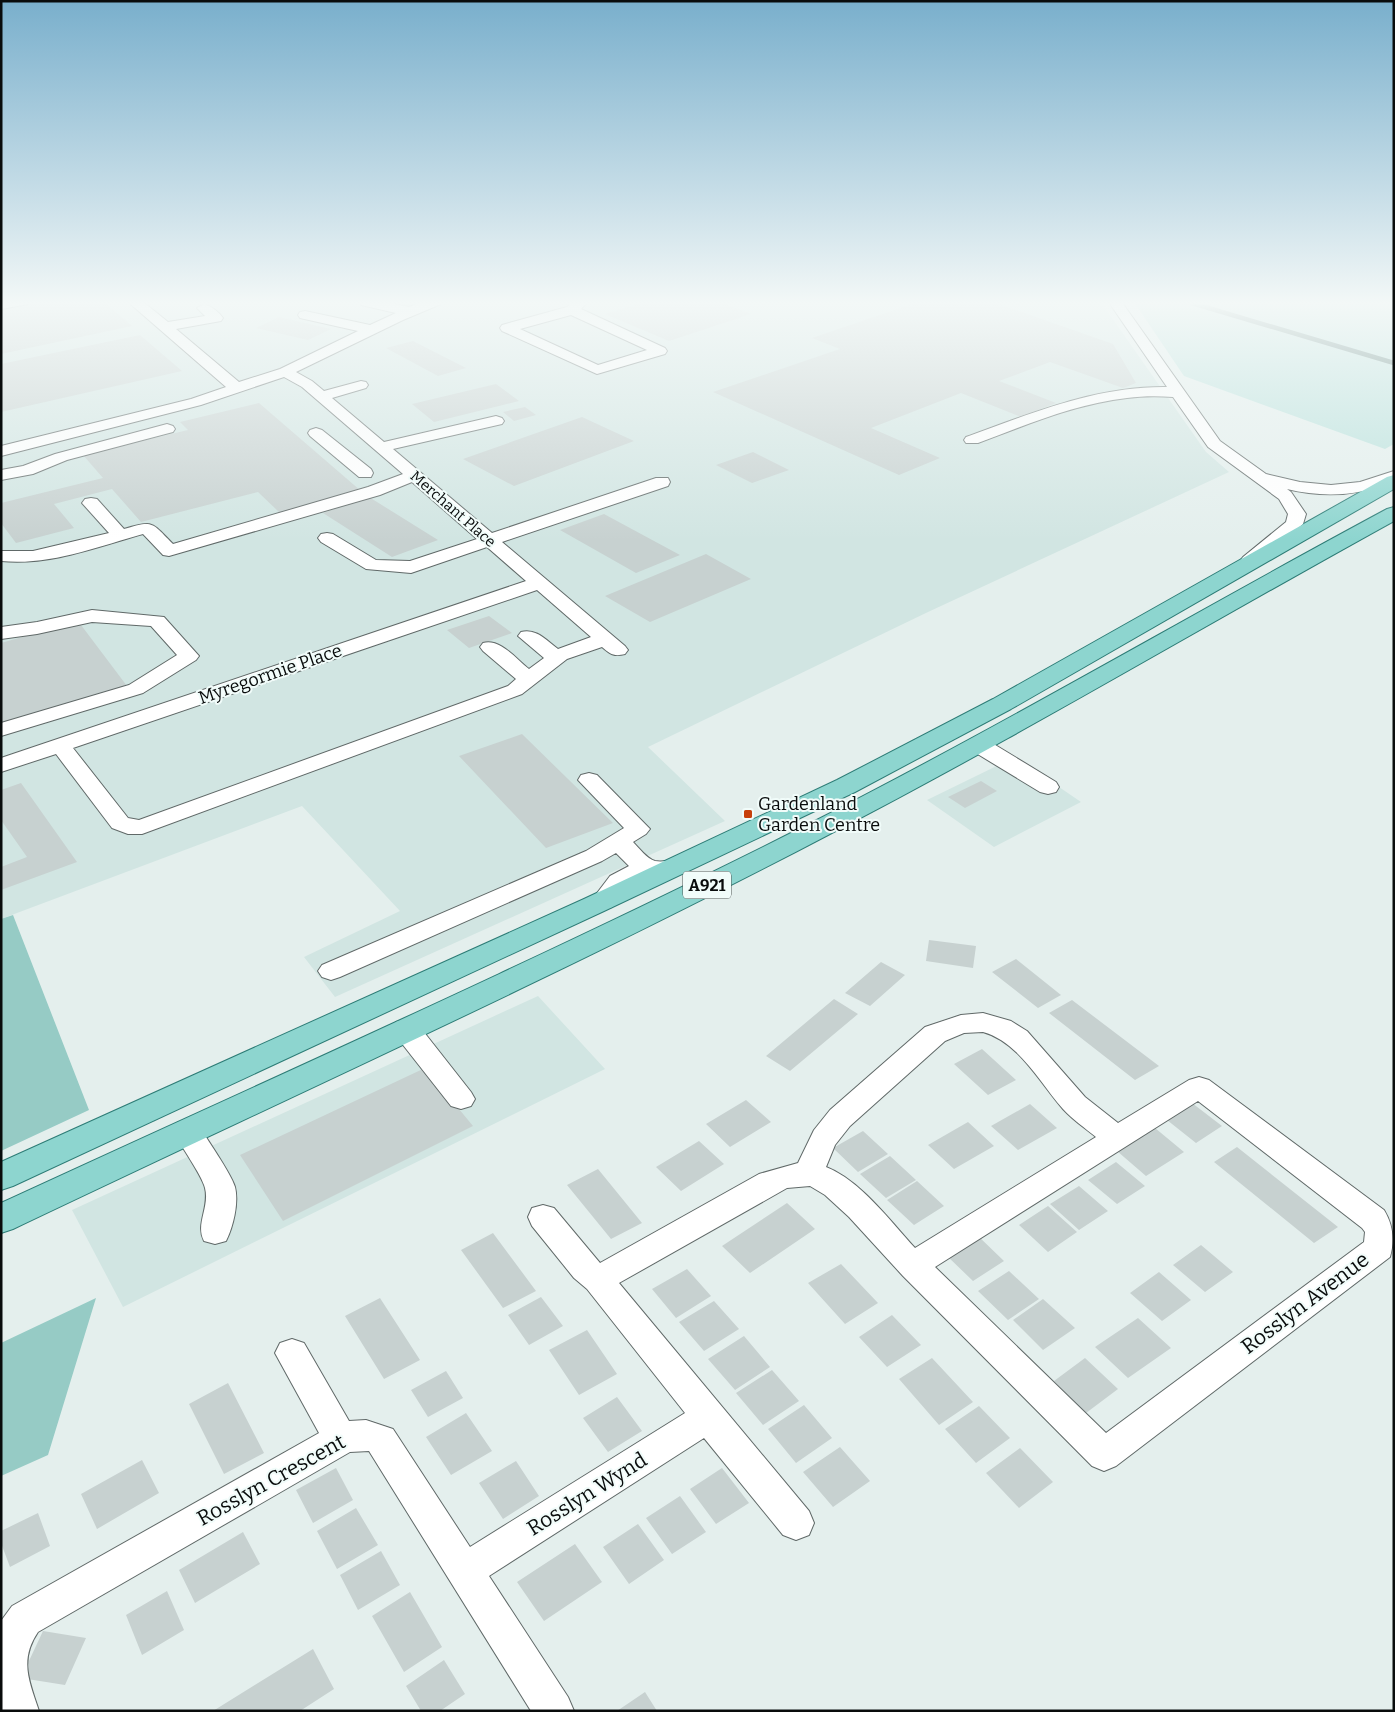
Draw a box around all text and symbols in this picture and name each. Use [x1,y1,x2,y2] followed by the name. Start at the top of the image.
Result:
[407,467,499,551] street label: Merchant Place
[195,639,345,709] street label: Myregormie Place
[758,793,880,836] place label: Gardenland Garden Centre
[742,808,754,820] marker: Gardenland Garden Centre
[683,872,731,898] road number: A921
[1236,1246,1374,1360] street label: Rosslyn Avenue
[192,1428,350,1532] street label: Rosslyn Crescent
[522,1447,652,1541] street label: Rosslyn Wynd

